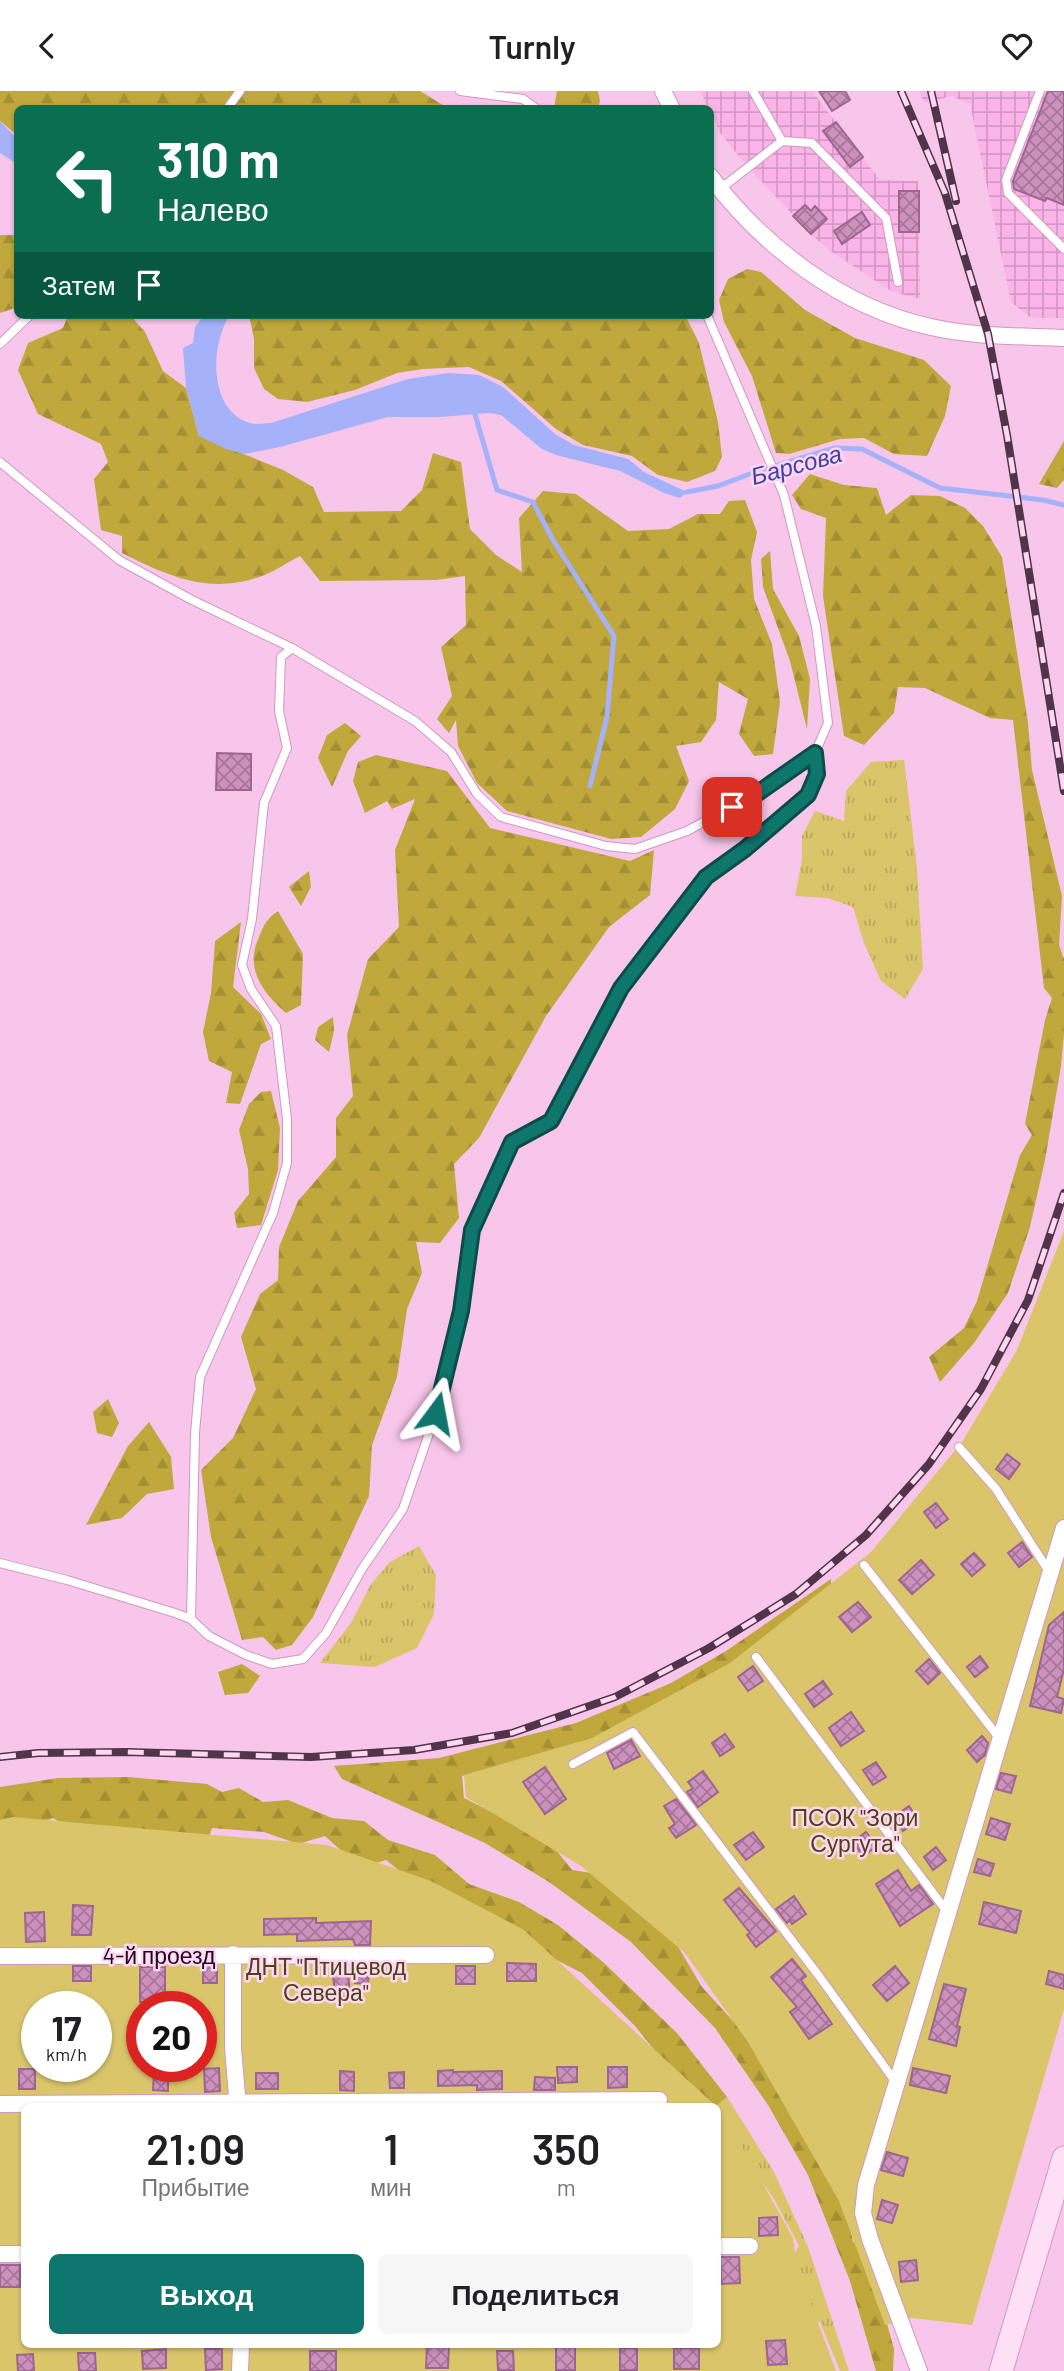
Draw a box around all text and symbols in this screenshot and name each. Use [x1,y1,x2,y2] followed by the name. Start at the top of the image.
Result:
[28,27,66,65] icon: back
[488,27,576,65] text: Turnly
[998,27,1036,65] icon: heart
[157,129,279,188] text: 310 m
[42,133,133,224] icon: left
[157,189,269,227] text: Налево
[130,266,168,304] icon: arrive
[42,269,116,300] text: Затем
[747,438,845,490] water label: Барсова
[702,777,762,837] pin
[713,788,751,826] icon: arrive
[399,1376,473,1450] position arrow
[792,1803,918,1857] park label: ПСОК "Зори Сургута"
[103,1941,216,1969] street label: 4-й проезд
[246,1952,407,2006] park label: ДНТ "Птицевод Севера"
[126,1991,217,2082] speed limit sign: 20
[52,2006,81,2048] text: 17
[46,2043,87,2065] text: km/h
[146,2123,245,2173] text: 21:09
[383,2123,398,2173] text: 1
[532,2123,600,2173] text: 350
[142,2173,250,2201] text: Прибытие
[370,2173,412,2201] text: мин
[557,2173,576,2201] text: m
[49,2254,364,2334] button: Выход
[378,2254,693,2334] button: Поделиться

